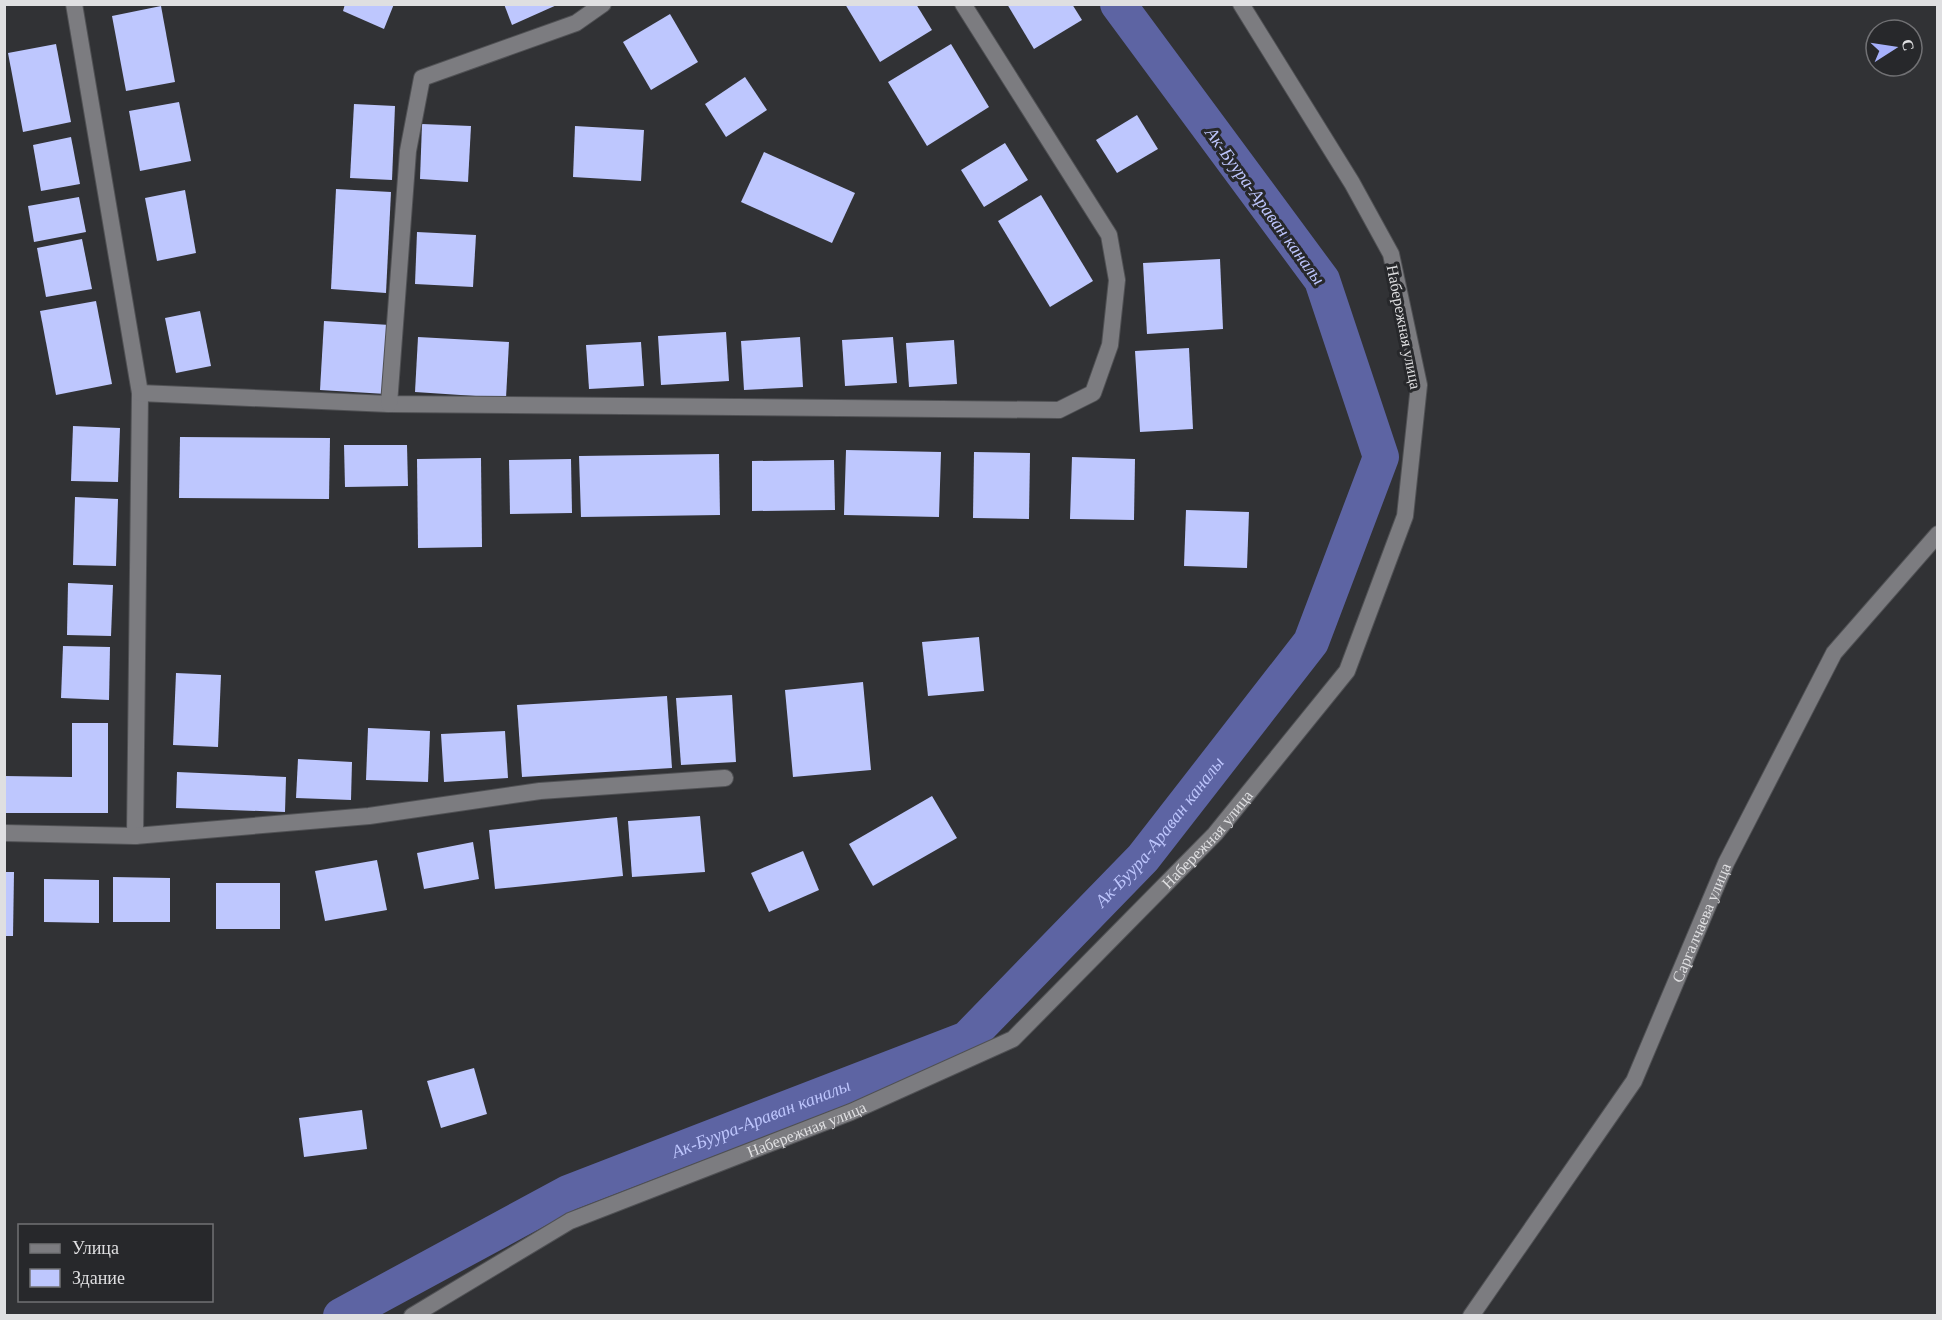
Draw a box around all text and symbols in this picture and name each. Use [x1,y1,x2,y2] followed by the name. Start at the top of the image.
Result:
[1864,18,1924,78] north arrow
[1899,38,1918,52] text: С
[1201,123,1329,289] water label: Ак-Буура-Араван каналы
[1383,263,1424,391] street label: Набережная улица
[1090,753,1228,912] water label: Ак-Буура-Араван каналы
[1158,787,1256,892] street label: Набережная улица
[1668,860,1734,985] street label: Саргалчаева улица
[668,1075,853,1162] water label: Ак-Буура-Араван каналы
[744,1098,869,1160] street label: Набережная улица
[18,1224,213,1302] legend
[72,1238,119,1258] text: Улица
[72,1268,125,1288] text: Здание

